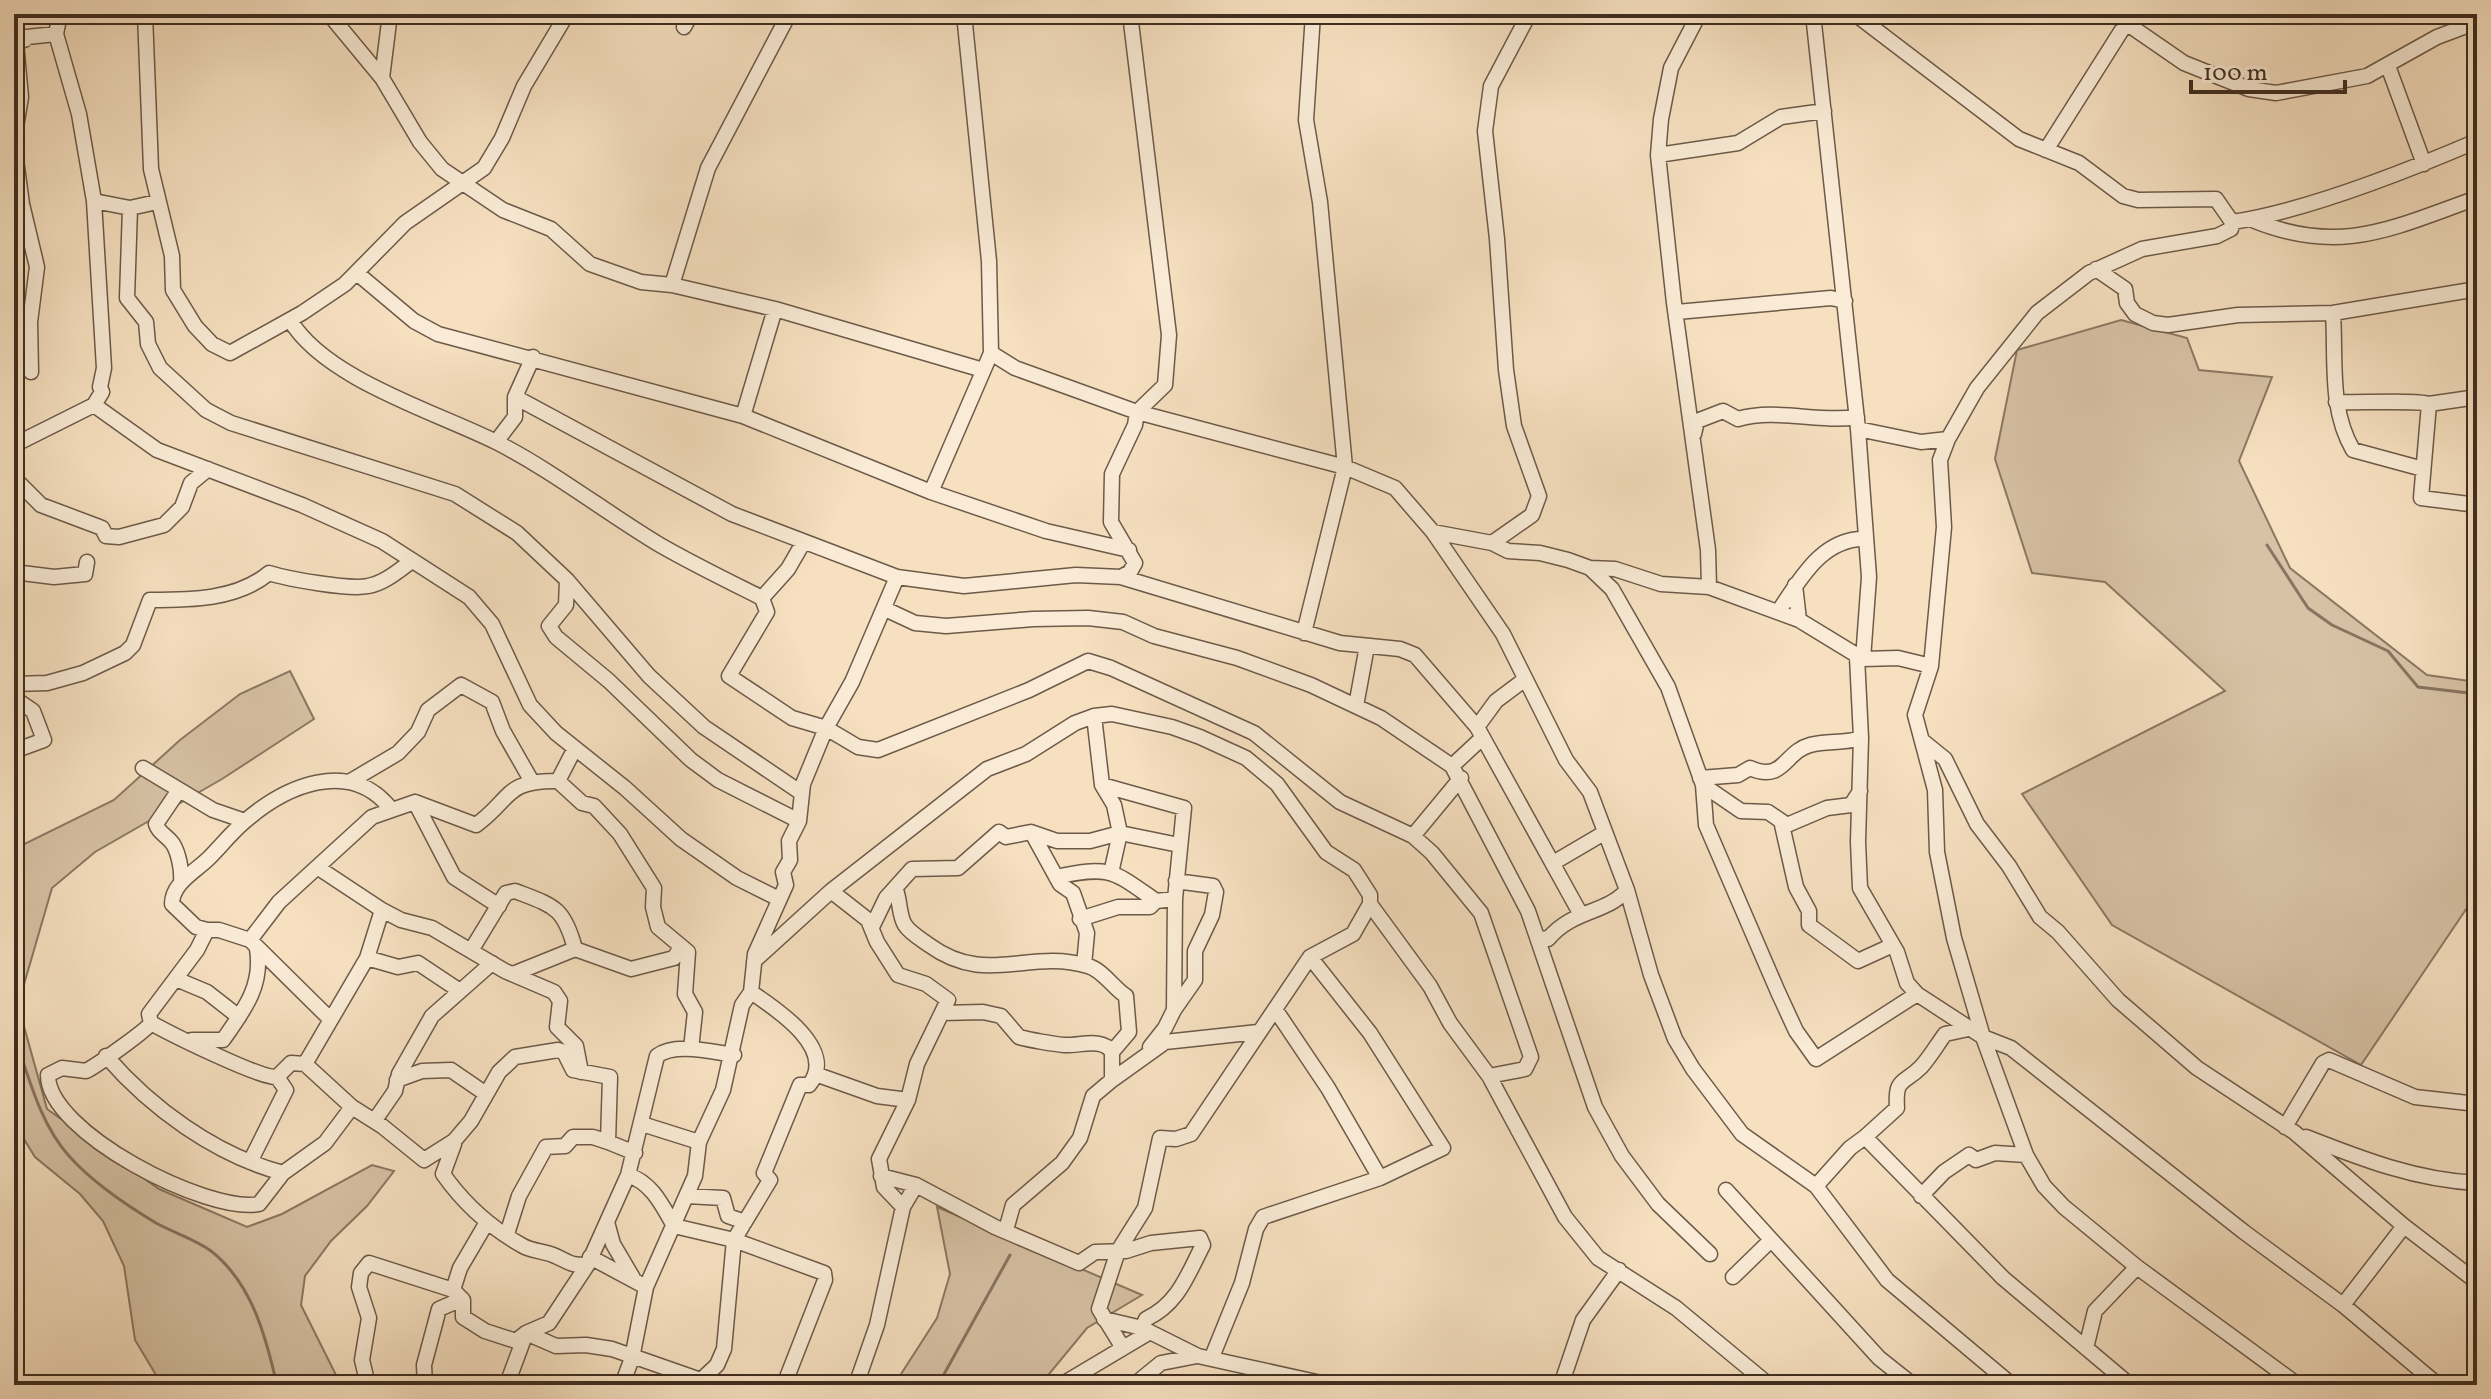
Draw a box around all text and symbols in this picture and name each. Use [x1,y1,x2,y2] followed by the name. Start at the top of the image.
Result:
[2191,44,2345,94] scale bar
[2203,57,2268,91] text: 100 m

